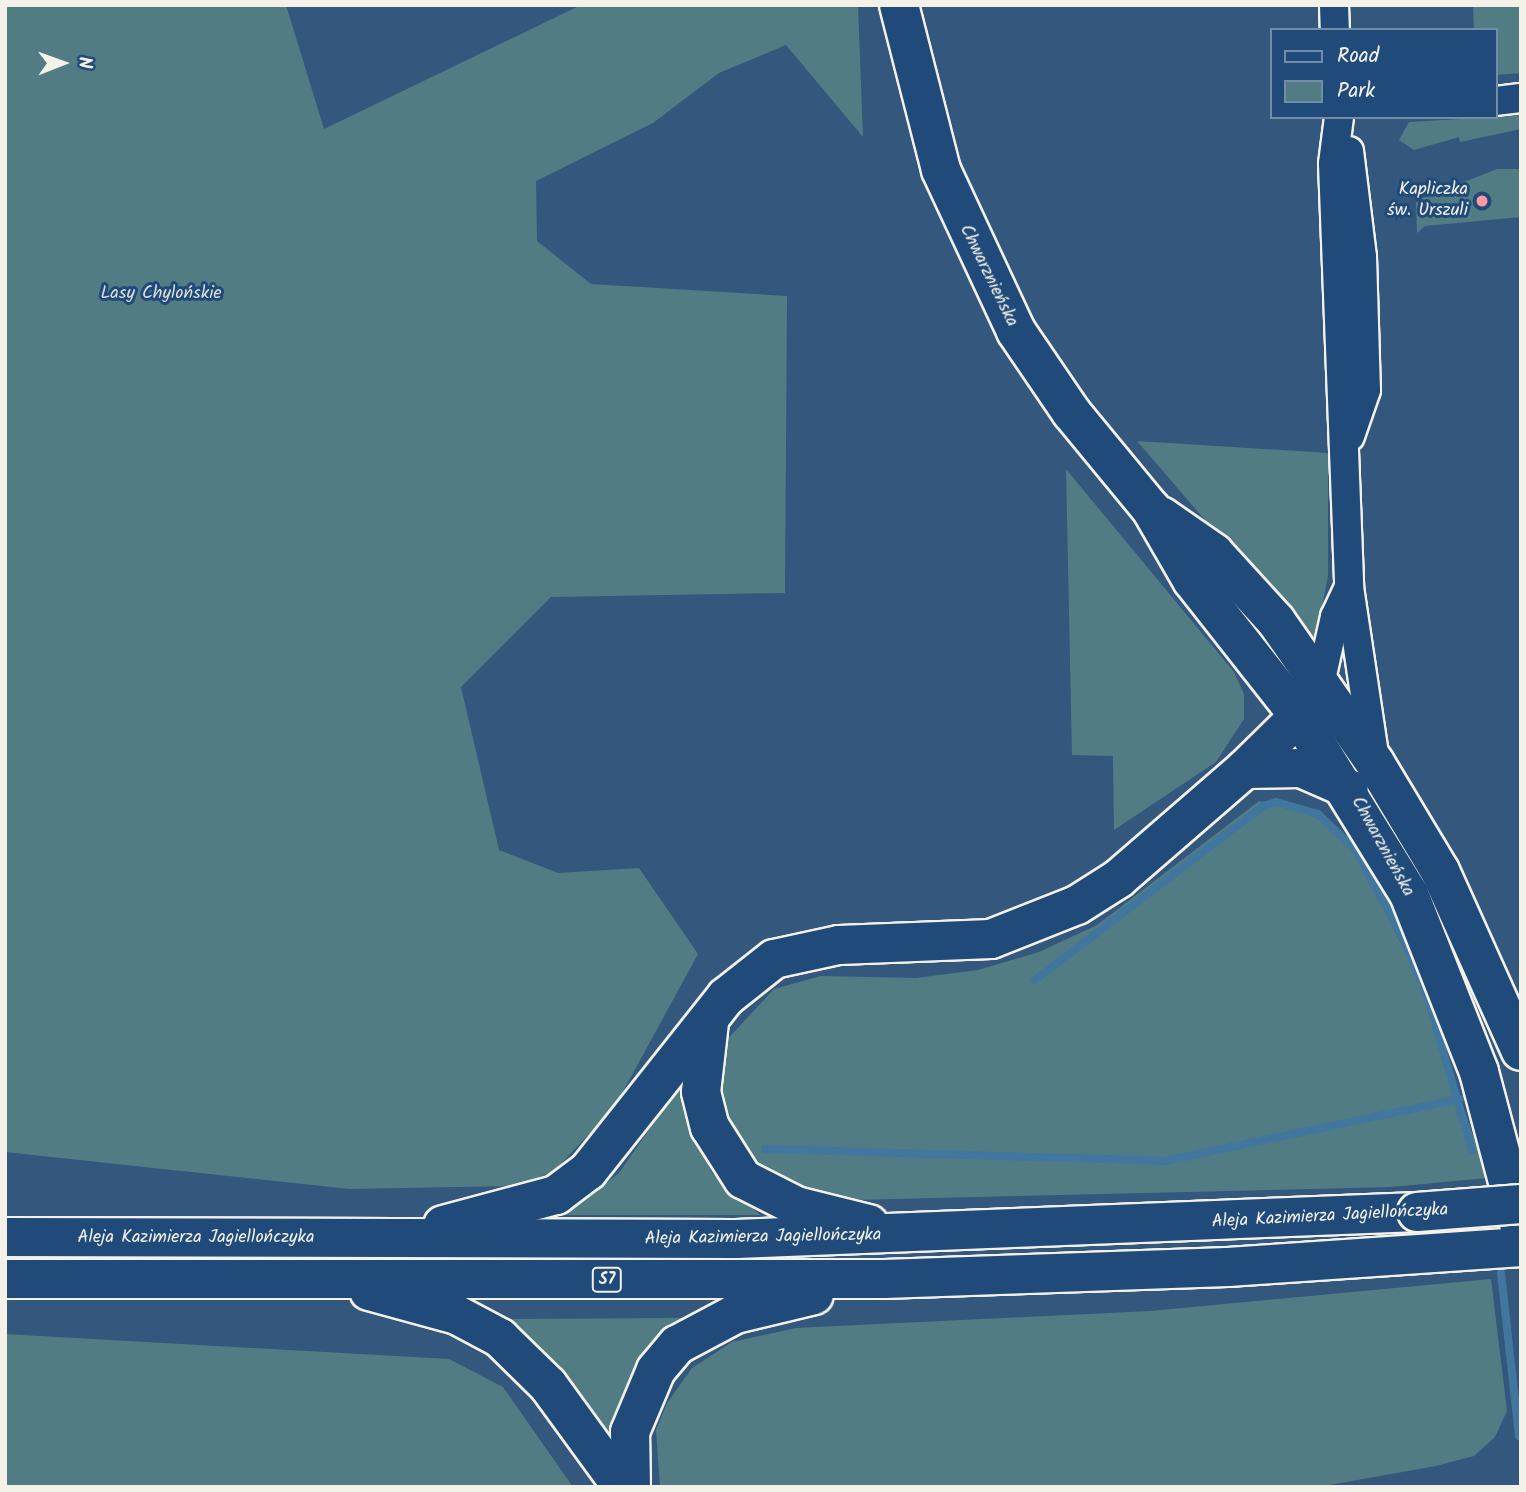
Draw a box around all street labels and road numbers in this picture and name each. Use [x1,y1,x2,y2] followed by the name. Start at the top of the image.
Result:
[954,221,1022,331] street label: Chwarznieńska
[1346,793,1418,901] street label: Chwarznieńska
[1211,1200,1449,1234] street label: Aleja Kazimierza Jagiellończyka
[644,1225,882,1251] street label: Aleja Kazimierza Jagiellończyka
[78,1227,314,1249] street label: Aleja Kazimierza Jagiellończyka
[591,1268,623,1292] road number: S7

